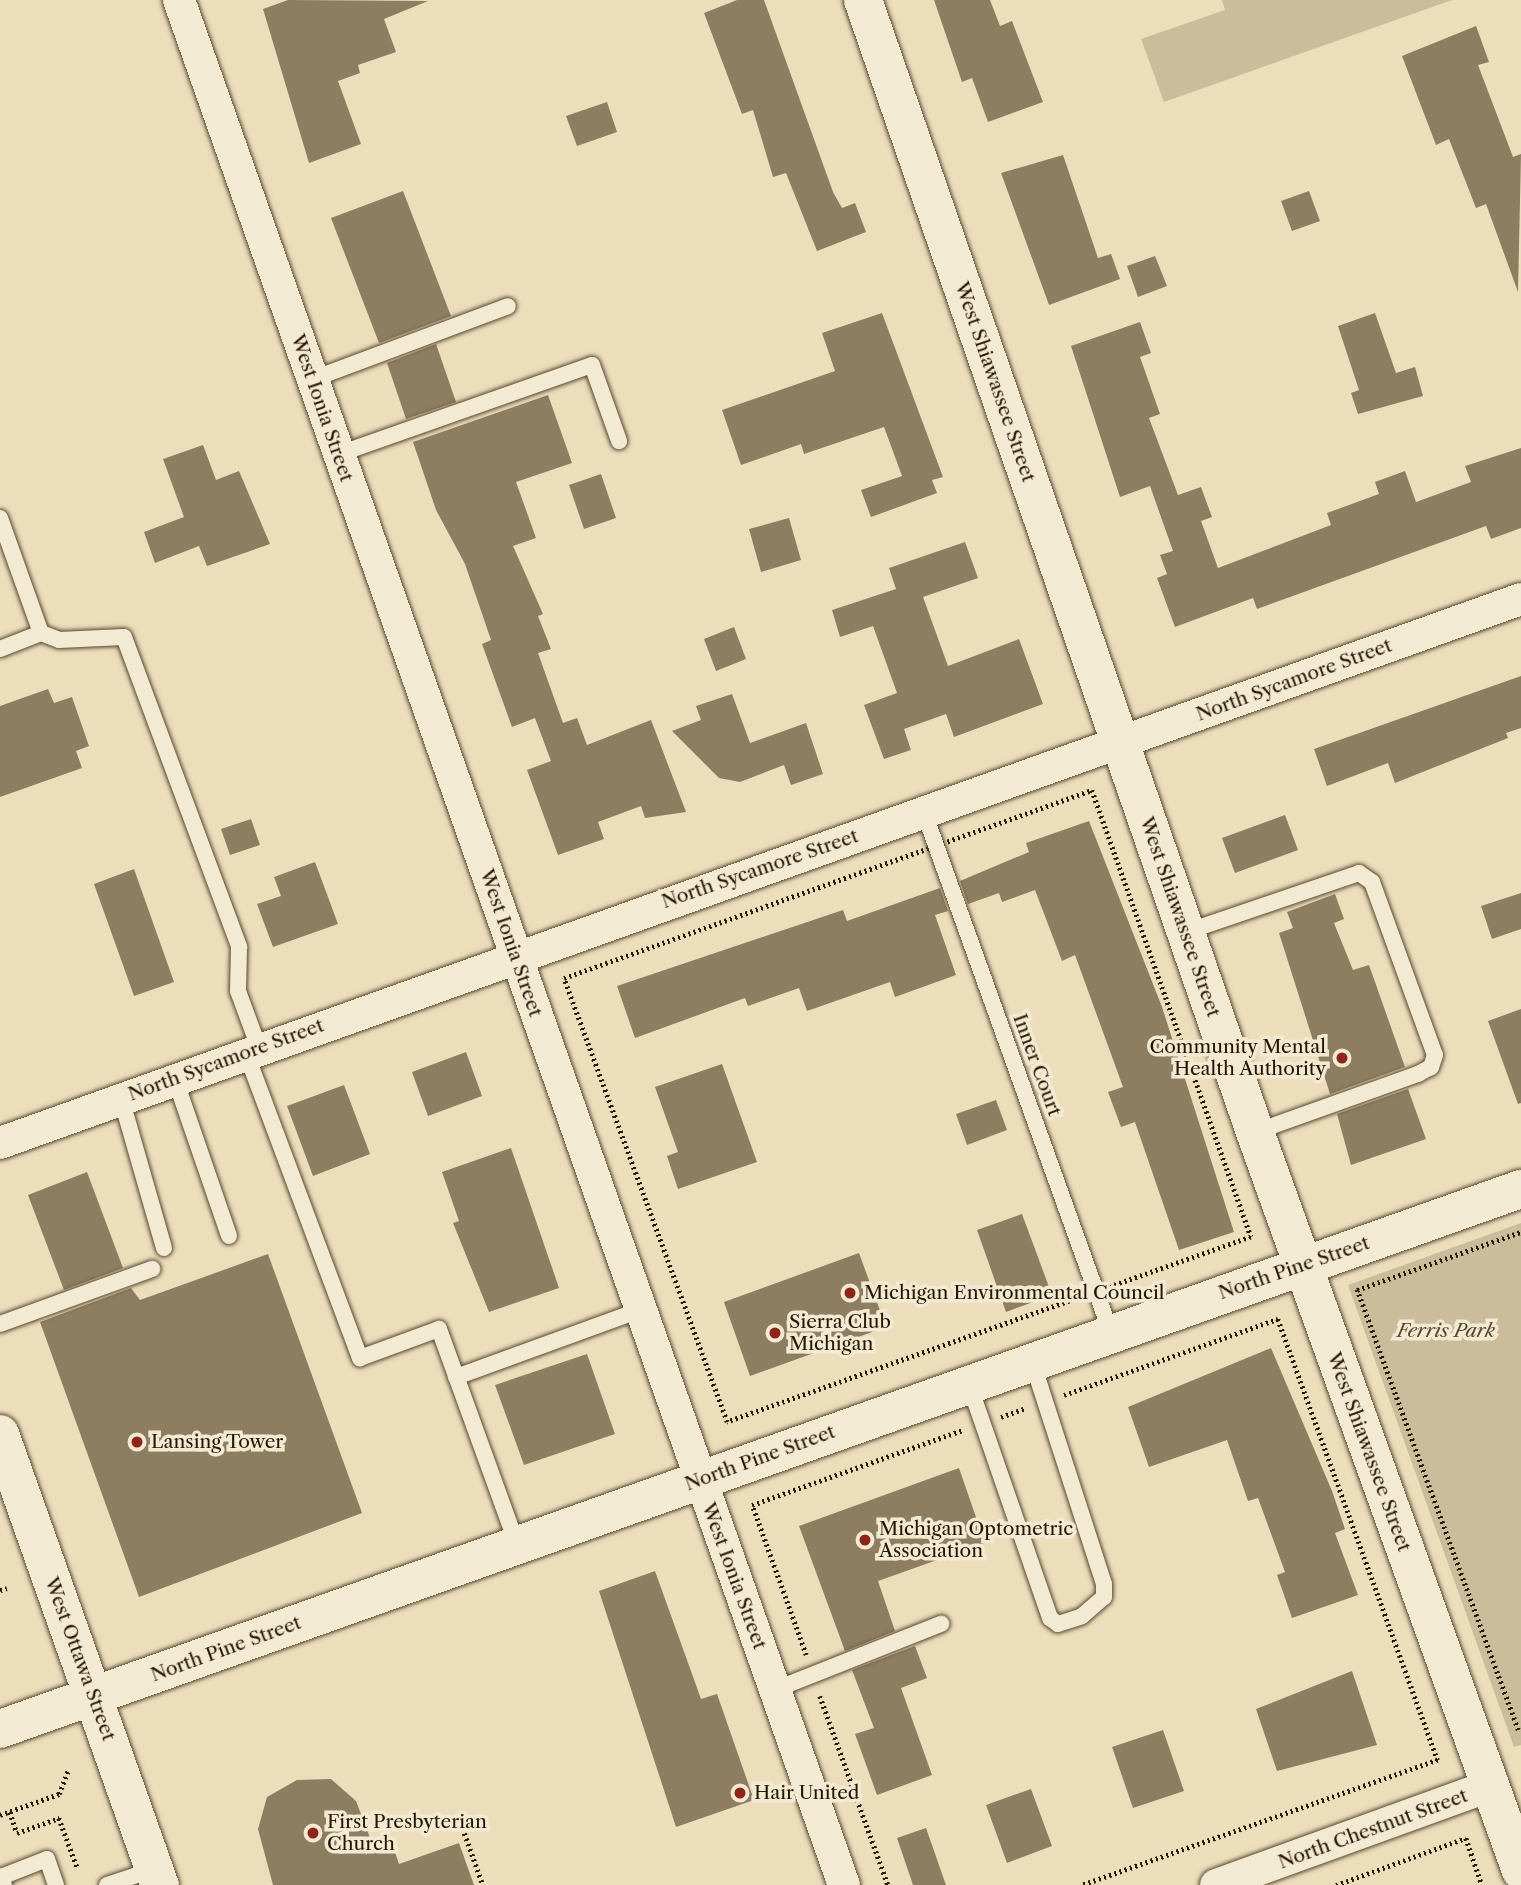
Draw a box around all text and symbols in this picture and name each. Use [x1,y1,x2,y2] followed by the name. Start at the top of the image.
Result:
[950,279,1040,485] street label: West Shiawassee Street
[286,331,358,485] street label: West Ionia Street
[1193,634,1395,726] street label: North Sycamore Street
[1135,814,1225,1020] street label: West Shiawassee Street
[659,825,861,913] street label: North Sycamore Street
[475,866,547,1020] street label: West Ionia Street
[1008,1011,1066,1119] street label: Inner Court
[125,1014,327,1106] street label: North Sycamore Street
[1149,1036,1326,1080] place label: Community Mental Health Authority
[1332,1048,1352,1068] marker: Community Mental Health Authority
[1215,1231,1373,1305] street label: North Pine Street
[864,1282,1164,1304] place label: Michigan Environmental Council
[842,1285,858,1301] marker: Michigan Environmental Council
[789,1311,891,1355] place label: Sierra Club Michigan
[1397,1320,1495,1342] park label: Ferris Park
[767,1325,783,1341] marker: Sierra Club Michigan
[1322,1349,1416,1555] street label: West Shiawassee Street
[682,1420,838,1496] street label: North Pine Street
[151,1431,284,1453] place label: Lansing Tower
[129,1434,145,1450] marker: Lansing Tower
[697,1499,771,1653] street label: West Ionia Street
[879,1518,1073,1562] place label: Michigan Optometric Association
[857,1532,873,1548] marker: Michigan Optometric Association
[40,1574,120,1744] street label: West Ottawa Street
[148,1611,304,1687] street label: North Pine Street
[754,1782,860,1804] place label: Hair United
[1275,1784,1471,1874] street label: North Chestnut Street
[732,1785,748,1801] marker: Hair United
[327,1811,487,1855] place label: First Presbyterian Church
[305,1825,321,1841] marker: First Presbyterian Church

